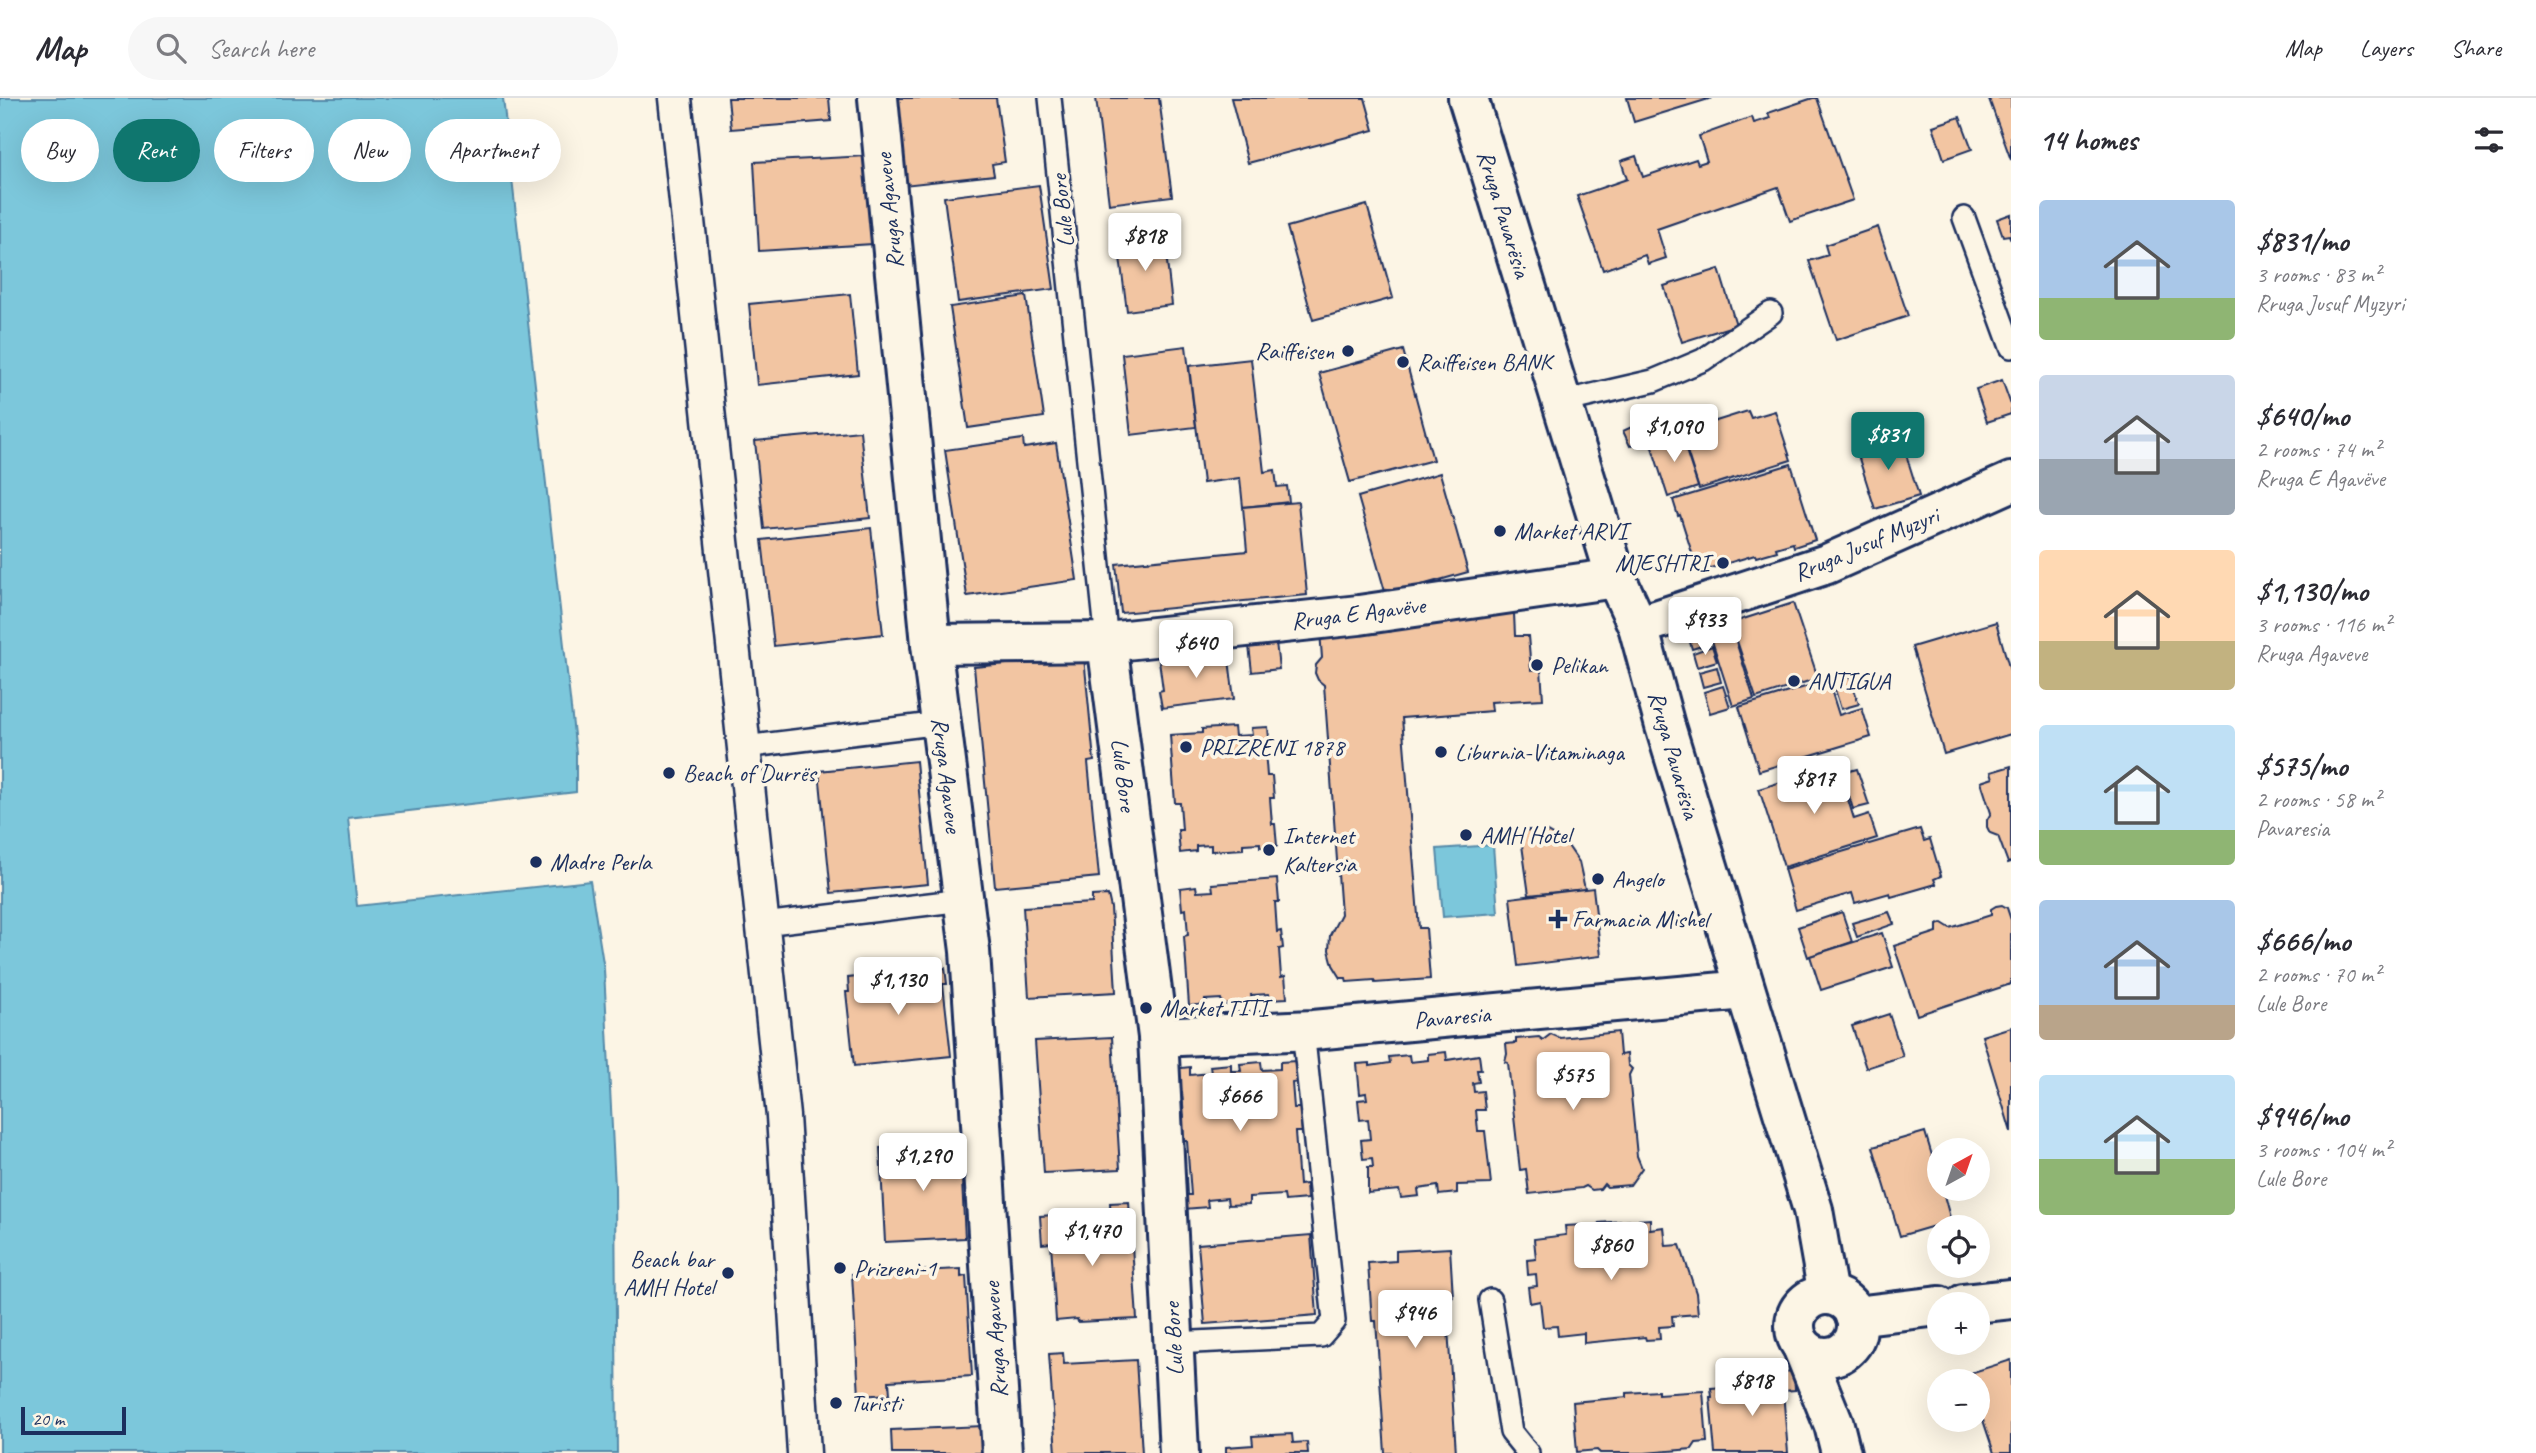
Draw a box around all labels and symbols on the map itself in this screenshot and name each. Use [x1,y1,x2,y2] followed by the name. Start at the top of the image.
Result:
[1470,147,1538,282] street label: Rruga Pavarësia
[868,150,910,270] street label: Rruga Agaveve
[1043,171,1081,249] street label: Lule Bore
[1104,214,1186,273] pin: $818
[1255,336,1334,366] place label: Raiffeisen
[1340,343,1356,359] marker: Raiffeisen
[1417,347,1555,377] place label: Raiffeisen BANK
[1395,354,1411,370] marker: Raiffeisen BANK
[1617,404,1731,464] pin: $1,090
[1847,412,1929,472] pin: $831
[1789,499,1945,588] street label: Rruga Jusuf Myzyri
[1514,516,1632,546] place label: Market ARVI
[1492,523,1508,539] marker: Market ARVI
[1615,548,1714,578] place label: MJESHTRI
[1715,555,1731,571] marker: MJESHTRI
[1289,590,1429,636] street label: Rruga E Agavëve
[1664,598,1746,657] pin: $933
[1155,620,1237,680] pin: $640
[1551,650,1609,680] place label: Pelikan
[1529,657,1545,673] marker: Pelikan
[1808,666,1891,696] place label: ANTIGUA
[1786,673,1802,689] marker: ANTIGUA
[1641,688,1707,824] street label: Rruga Pavarësia
[925,716,969,837] street label: Rruga Agaveve
[1200,732,1346,762] place label: PRIZRENI 1878
[1105,737,1144,815] street label: Lule Bore
[1455,737,1625,767] place label: Liburnia-Vitaminaga
[1178,739,1194,755] marker: PRIZRENI 1878
[1433,744,1449,760] marker: Liburnia-Vitaminaga
[1773,756,1855,816] pin: $817
[683,758,818,788] place label: Beach of Durrës
[661,765,677,781] marker: Beach of Durrës
[1480,820,1575,850] place label: AMH Hotel
[1283,821,1358,879] place label: Internet Kaltersia
[1458,827,1474,843] marker: AMH Hotel
[1261,842,1277,858] marker: Internet Kaltersia
[550,847,653,877] place label: Madre Perla
[528,854,544,870] marker: Madre Perla
[1612,864,1666,894] place label: Angelo
[1590,871,1606,887] marker: Angelo
[1572,904,1712,934] place label: Farmacia Mishel
[1550,911,1566,927] marker: Farmacia Mishel
[841,958,955,1017] pin: $1,130
[1160,993,1274,1023] place label: Market TITI
[1413,999,1493,1035] street label: Pavaresia
[1138,1000,1154,1016] marker: Market TITI
[1532,1052,1614,1112] pin: $575
[1199,1074,1281,1133] pin: $666
[866,1134,980,1193] pin: $1,290
[1927,1138,1990,1200] north arrow
[1035,1208,1149,1268] pin: $1,470
[1570,1222,1652,1282] pin: $860
[623,1244,718,1302] place label: Beach bar AMH Hotel
[854,1253,937,1283] place label: Prizreni-1
[832,1260,848,1276] marker: Prizreni-1
[720,1265,736,1281] marker: Beach bar AMH Hotel
[976,1279,1014,1399] street label: Rruga Agaveve
[1374,1290,1456,1350] pin: $946
[1156,1299,1190,1376] street label: Lule Bore
[1711,1358,1793,1418] pin: $818
[850,1388,905,1418] place label: Turisti
[828,1395,844,1411] marker: Turisti
[21,1404,126,1436] scale bar

